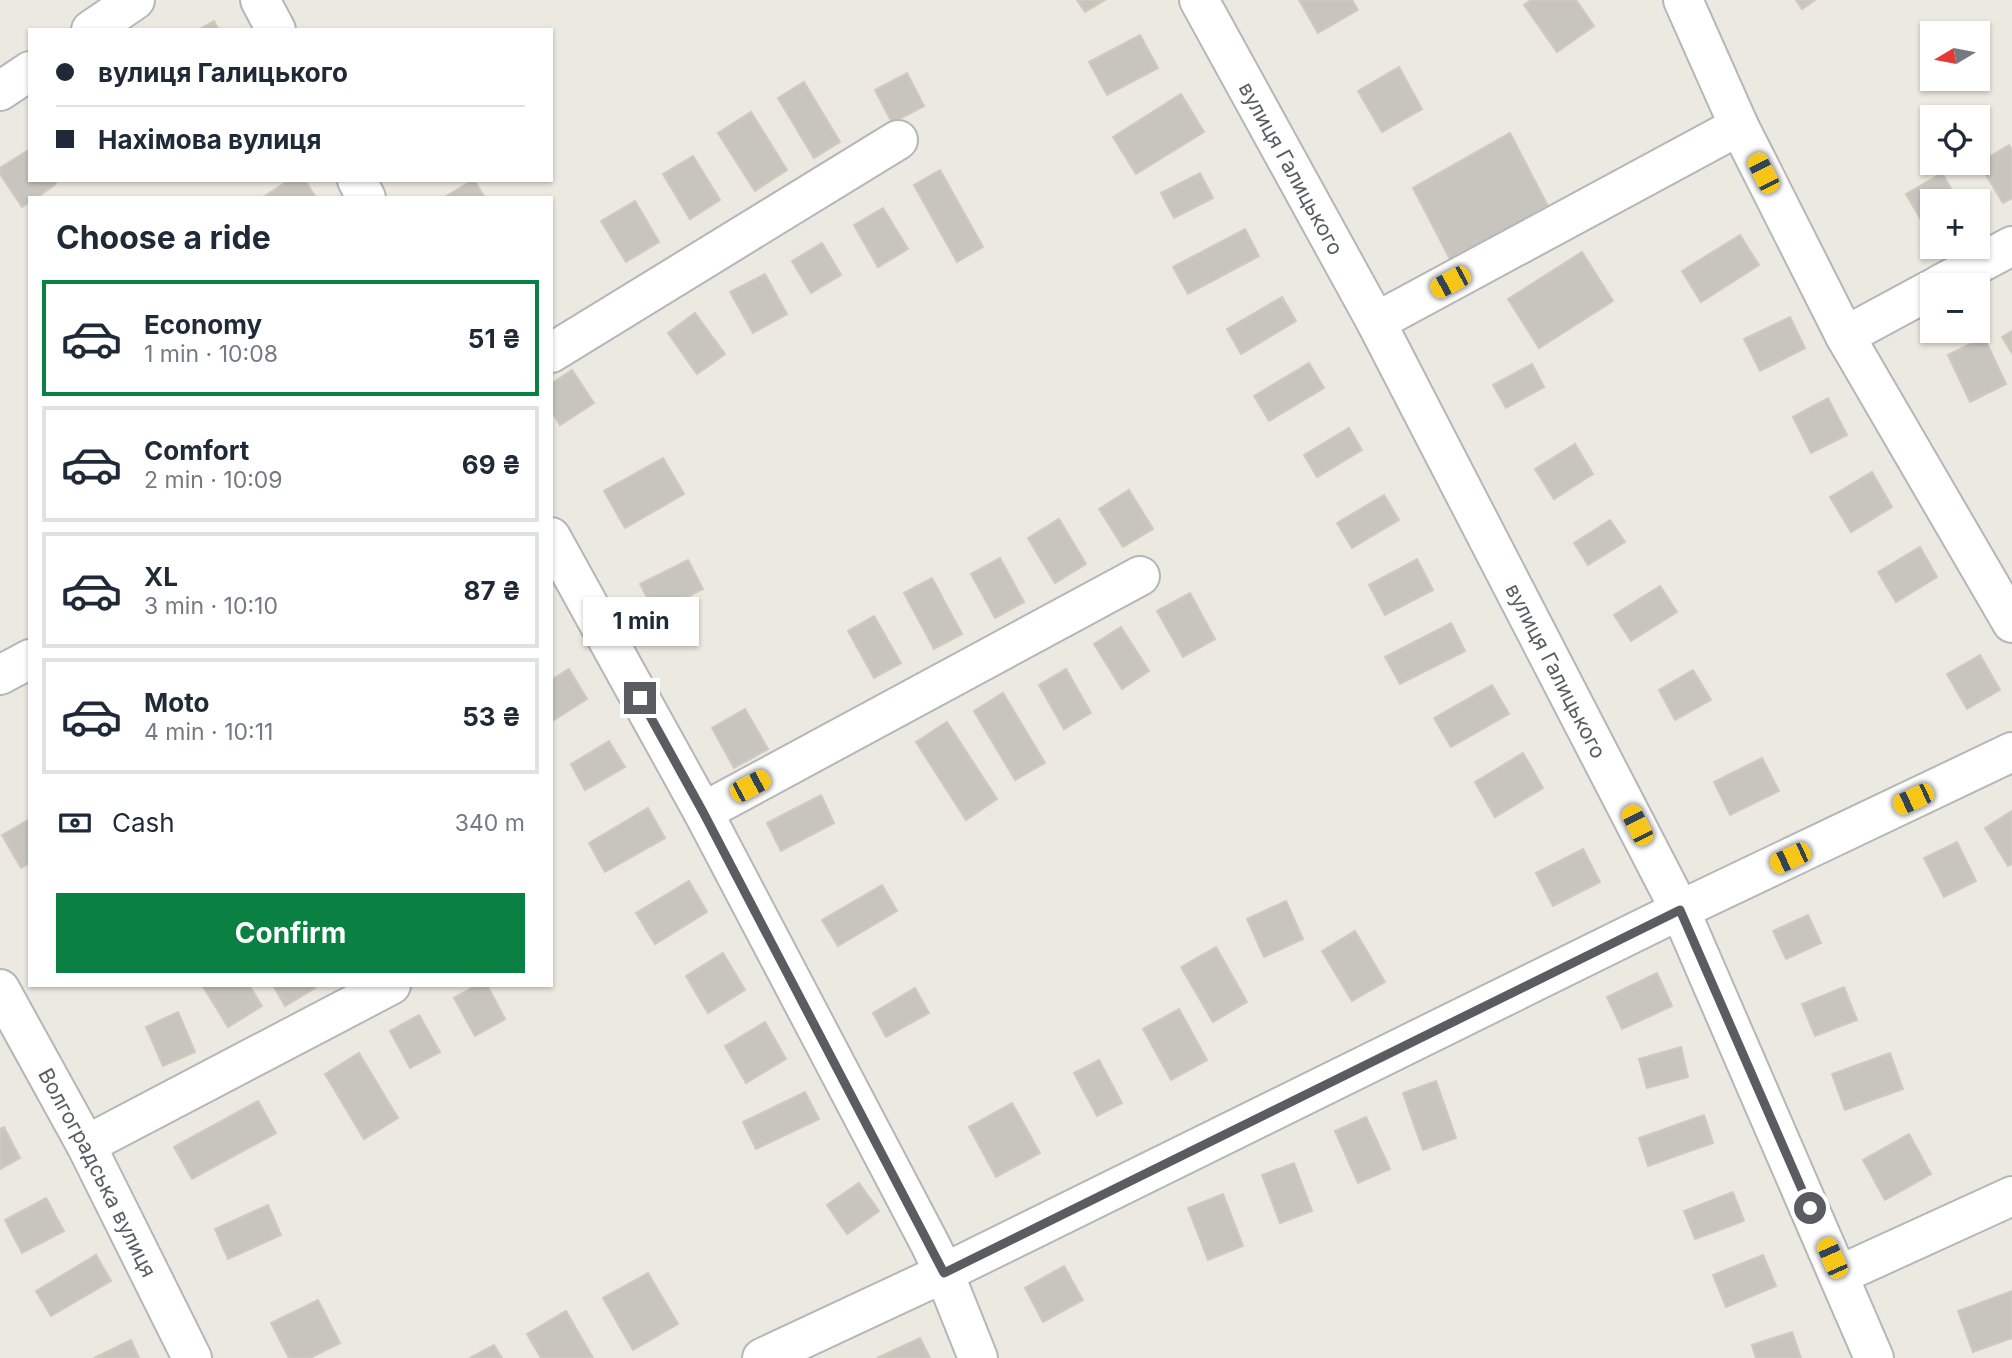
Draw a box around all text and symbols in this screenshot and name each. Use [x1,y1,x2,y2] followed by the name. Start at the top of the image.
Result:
[1920,21,1990,91] north arrow
[1920,21,1990,343] map controls
[98,57,348,88] text: вулиця Галицького
[1234,77,1349,259] street label: вулиця Галицького
[1920,105,1990,175] button: locate
[98,124,321,155] text: Нахімова вулиця
[1745,150,1782,196] car
[1920,189,1990,259] button: +
[56,218,271,257] text: Choose a ride
[1427,263,1474,301] car
[1920,273,1990,343] button: −
[60,307,123,370] icon: car
[144,309,262,340] text: Economy
[468,323,521,354] text: 51 ₴
[144,340,278,368] text: 1 min · 10:08
[60,433,123,496] icon: car
[144,435,249,466] text: Comfort
[462,449,521,480] text: 69 ₴
[144,466,283,494] text: 2 min · 10:09
[60,559,123,622] icon: car
[144,561,178,592] text: XL
[464,575,521,606] text: 87 ₴
[1501,579,1612,762] street label: вулиця Галицького
[144,592,278,620] text: 3 min · 10:10
[582,596,698,646] callout: 1 min
[613,607,669,635] text: 1 min
[624,682,656,714] route end
[60,685,123,748] icon: car
[144,687,209,718] text: Moto
[462,701,521,732] text: 53 ₴
[144,718,273,746] text: 4 min · 10:11
[727,767,774,805] car
[1890,781,1937,817] car
[1619,802,1656,848] car
[56,804,94,842] icon: cash
[112,807,175,838] text: Cash
[455,809,525,837] text: 340 m
[1767,840,1814,876] car
[56,893,525,973] button: Confirm
[34,1064,162,1281] street label: Волгоградська вулиця
[1794,1192,1826,1224] route start
[1814,1235,1851,1281] car

